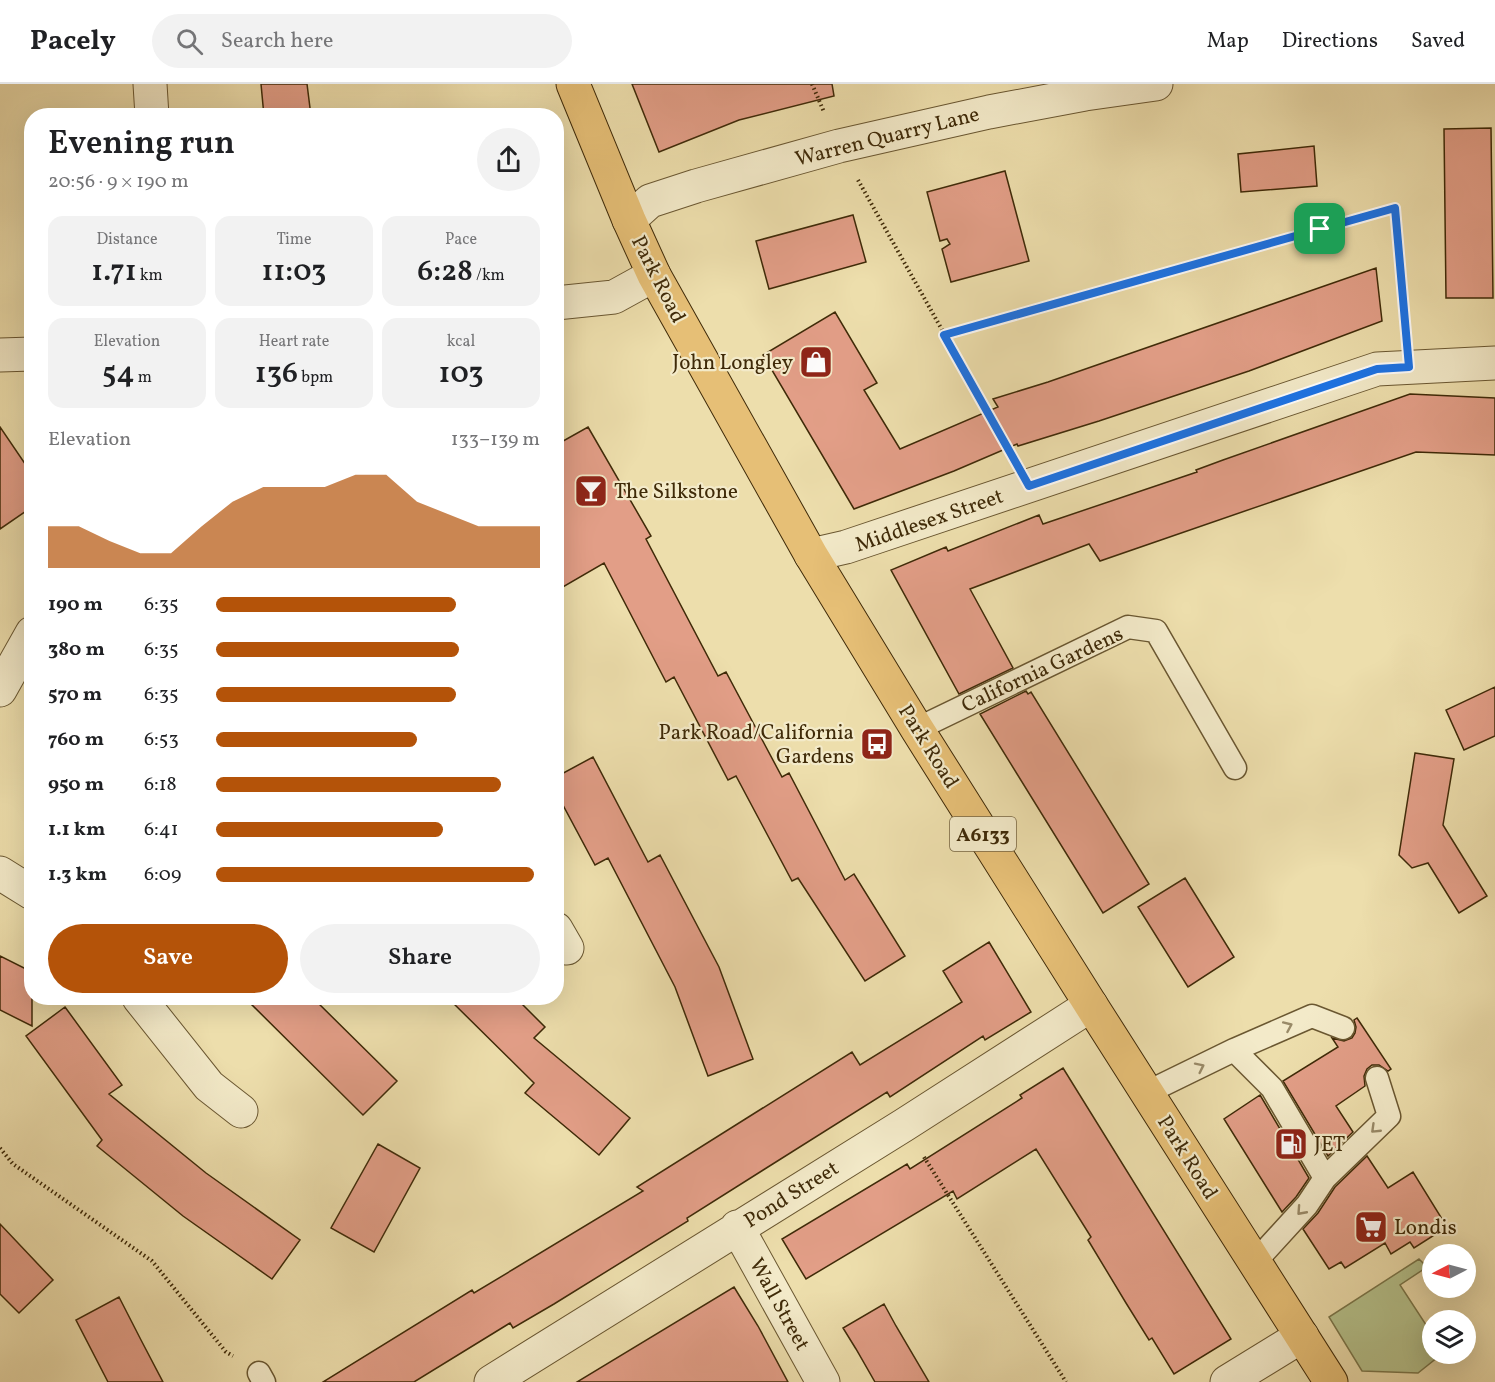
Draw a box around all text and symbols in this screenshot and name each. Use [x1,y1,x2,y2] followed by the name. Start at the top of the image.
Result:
[152,14,572,68] search box
[30,22,116,61] text: Pacely
[173,25,206,58] icon: search
[221,26,334,57] text: Search here
[1207,27,1249,56] text: Map
[1282,27,1378,56] text: Directions
[1411,27,1465,56] text: Saved
[792,100,983,174] street label: Warren Quarry Lane
[48,122,235,168] text: Evening run
[477,128,540,191] button: share
[48,168,189,196] text: 20:56 · 9 × 190 m
[1294,203,1345,254] pin
[1303,212,1336,245] icon: arrive
[96,229,158,251] text: Distance
[276,229,312,251] text: Time
[445,229,477,251] text: Pace
[623,231,692,328] street label: Park Road
[91,251,137,293] text: 1.71
[262,251,326,293] text: 11:03
[417,251,473,293] text: 6:28
[137,265,163,287] text: km
[473,265,505,287] text: /km
[94,331,160,353] text: Elevation
[259,331,329,353] text: Heart rate
[447,331,475,353] text: kcal
[798,344,834,380] shop icon: John Longley
[672,349,794,378] place label: John Longley
[102,353,135,395] text: 54
[255,353,298,395] text: 136
[439,353,483,395] text: 103
[135,367,152,389] text: m
[298,367,333,389] text: bpm
[48,426,131,454] text: Elevation
[451,426,540,454] text: 133–139 m
[573,473,609,509] bar icon: The Silkstone
[614,478,738,507] place label: The Silkstone
[852,482,1007,560] street label: Middlesex Street
[48,591,103,619] text: 190 m
[144,591,179,619] text: 6:35
[957,620,1128,721] street label: California Gardens
[48,636,105,664] text: 380 m
[144,636,179,664] text: 6:35
[48,681,102,709] text: 570 m
[144,681,179,709] text: 6:35
[890,699,965,795] street label: Park Road
[659,719,854,772] place label: Park Road/California Gardens
[48,726,104,754] text: 760 m
[144,726,179,754] text: 6:53
[859,726,895,762] bus stop icon: Park Road/California Gardens
[48,771,104,799] text: 950 m
[144,771,177,799] text: 6:18
[48,816,105,844] text: 1.1 km
[144,816,179,844] text: 6:41
[950,817,1016,851] road number: A6133
[48,861,107,889] text: 1.3 km
[144,861,181,889] text: 6:09
[48,924,288,993] button: Save
[300,924,540,993] button: Share
[1282,1022,1293,1034] one-way arrow
[1194,1062,1205,1074] one-way arrow
[1149,1110,1224,1206] street label: Park Road
[1371,1122,1382,1133] one-way arrow
[1273,1126,1309,1162] fuel station icon: JET
[1314,1131,1345,1160] place label: JET
[739,1155,845,1236] street label: Pond Street
[1297,1204,1308,1215] one-way arrow
[1353,1209,1389,1245] supermarket icon: Londis
[1394,1214,1457,1243] place label: Londis
[1422,1244,1476,1298] north arrow
[1422,1244,1476,1364] map controls
[741,1253,816,1356] street label: Wall Street
[1422,1310,1476,1364] button: layers

